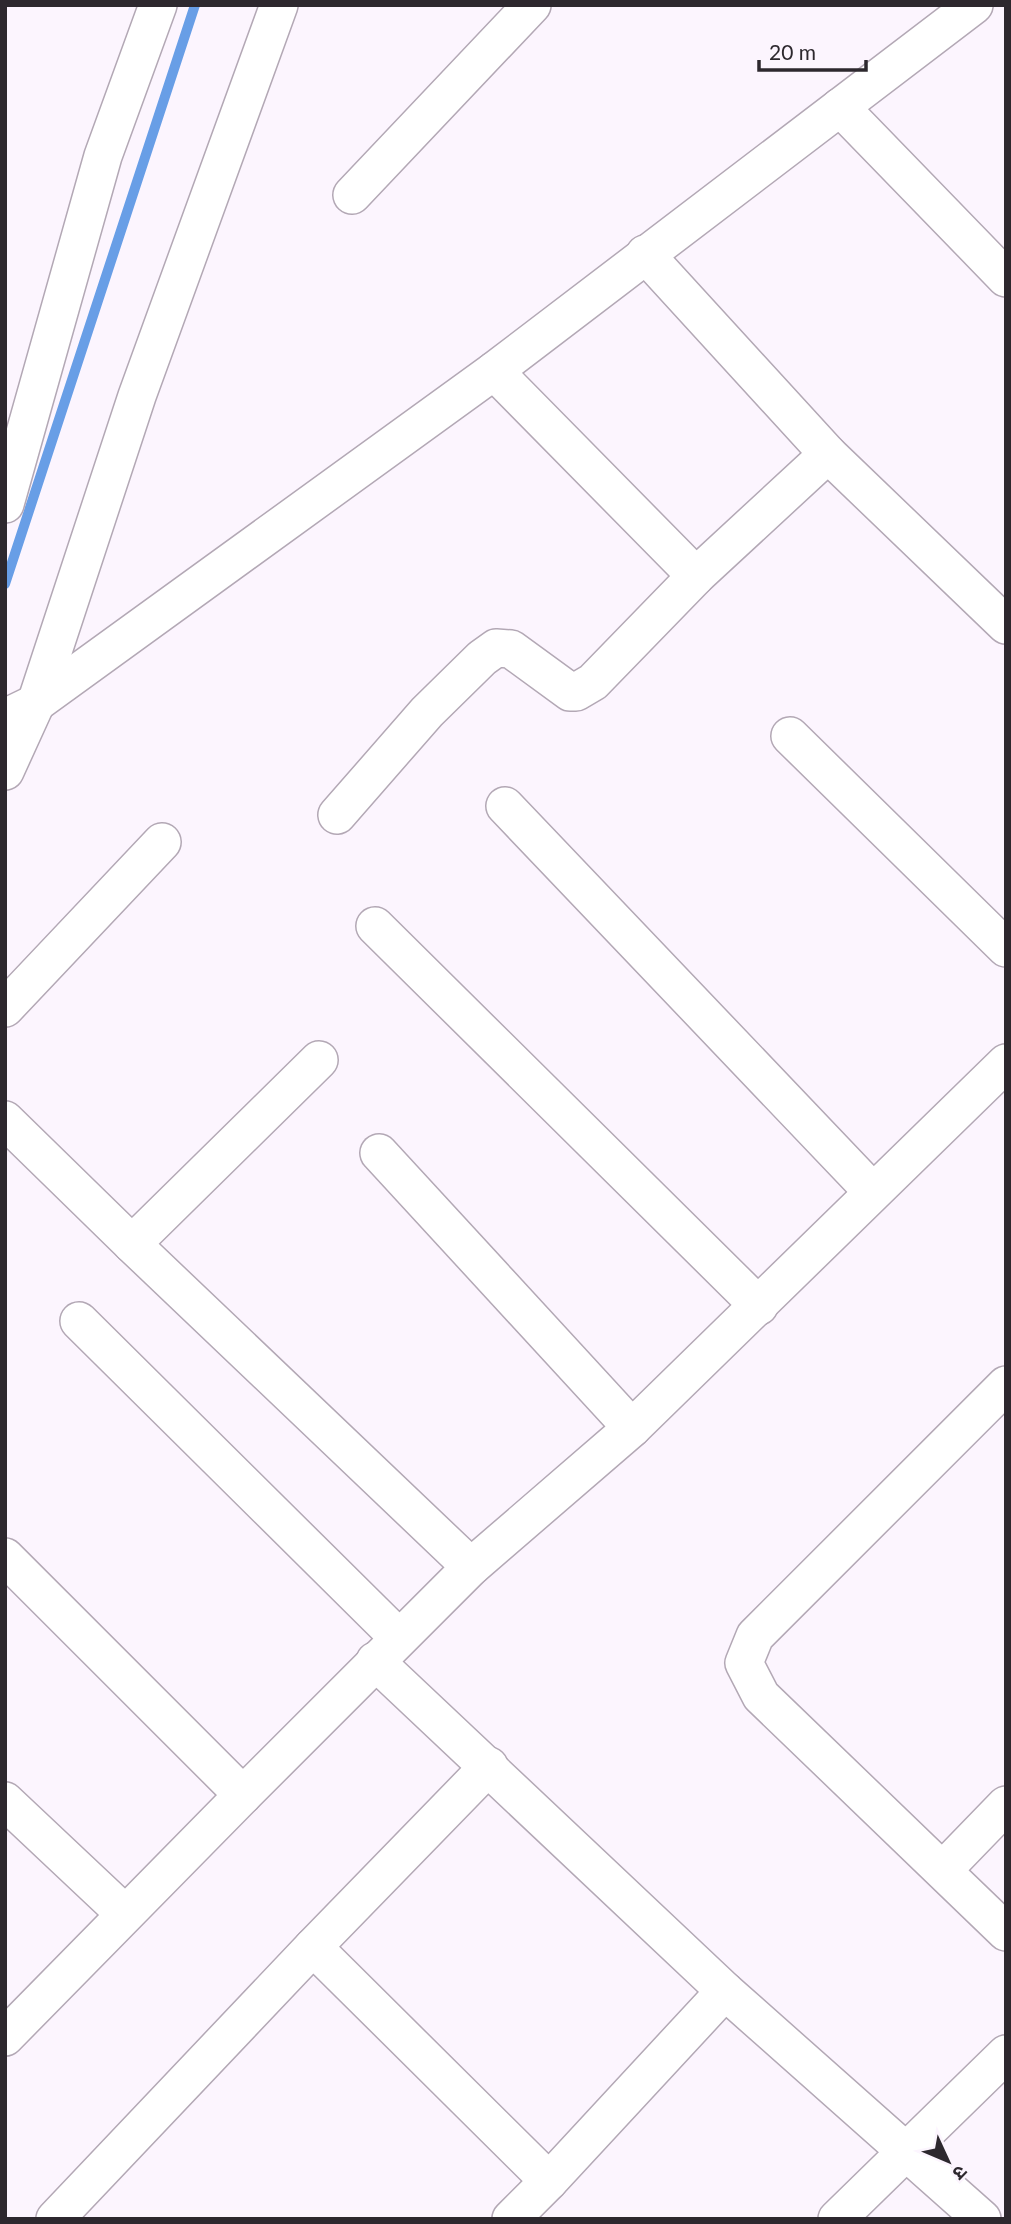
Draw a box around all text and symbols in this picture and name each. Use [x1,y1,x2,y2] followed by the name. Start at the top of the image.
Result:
[759,28,866,72] scale bar
[769,39,816,64] text: 20 m
[913,2126,983,2196] north arrow
[948,2161,973,2186] text: उ

